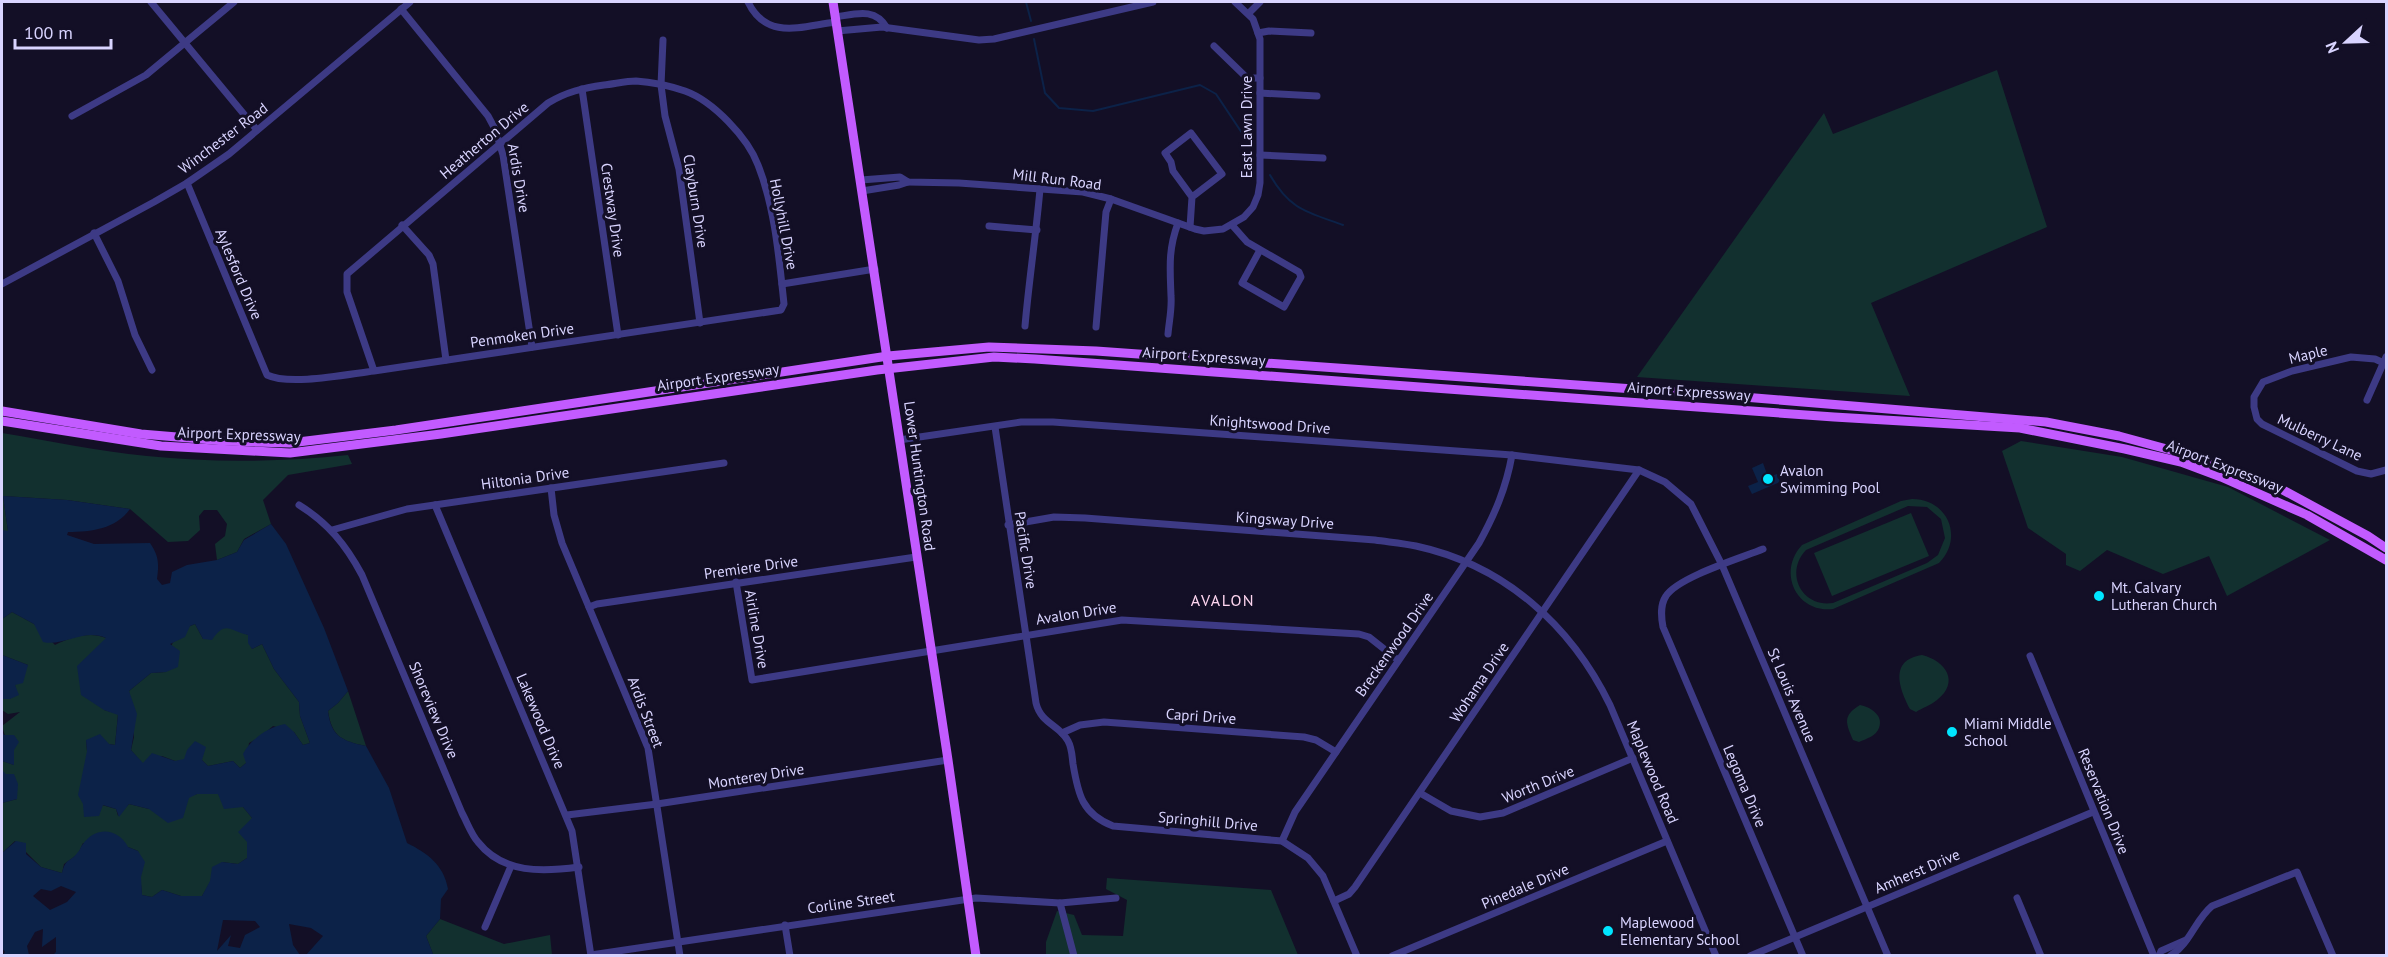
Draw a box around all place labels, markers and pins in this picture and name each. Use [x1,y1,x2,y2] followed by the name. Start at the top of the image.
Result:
[1780,461,1881,497] place label: Avalon Swimming Pool
[1761,472,1775,486] marker: Avalon Swimming Pool
[2111,578,2217,614] place label: Mt. Calvary Lutheran Church
[2092,589,2106,603] marker: Mt. Calvary Lutheran Church
[1964,714,2052,750] place label: Miami Middle School
[1945,725,1959,739] marker: Miami Middle School
[1620,913,1740,949] place label: Maplewood Elementary School
[1601,924,1615,938] marker: Maplewood Elementary School

